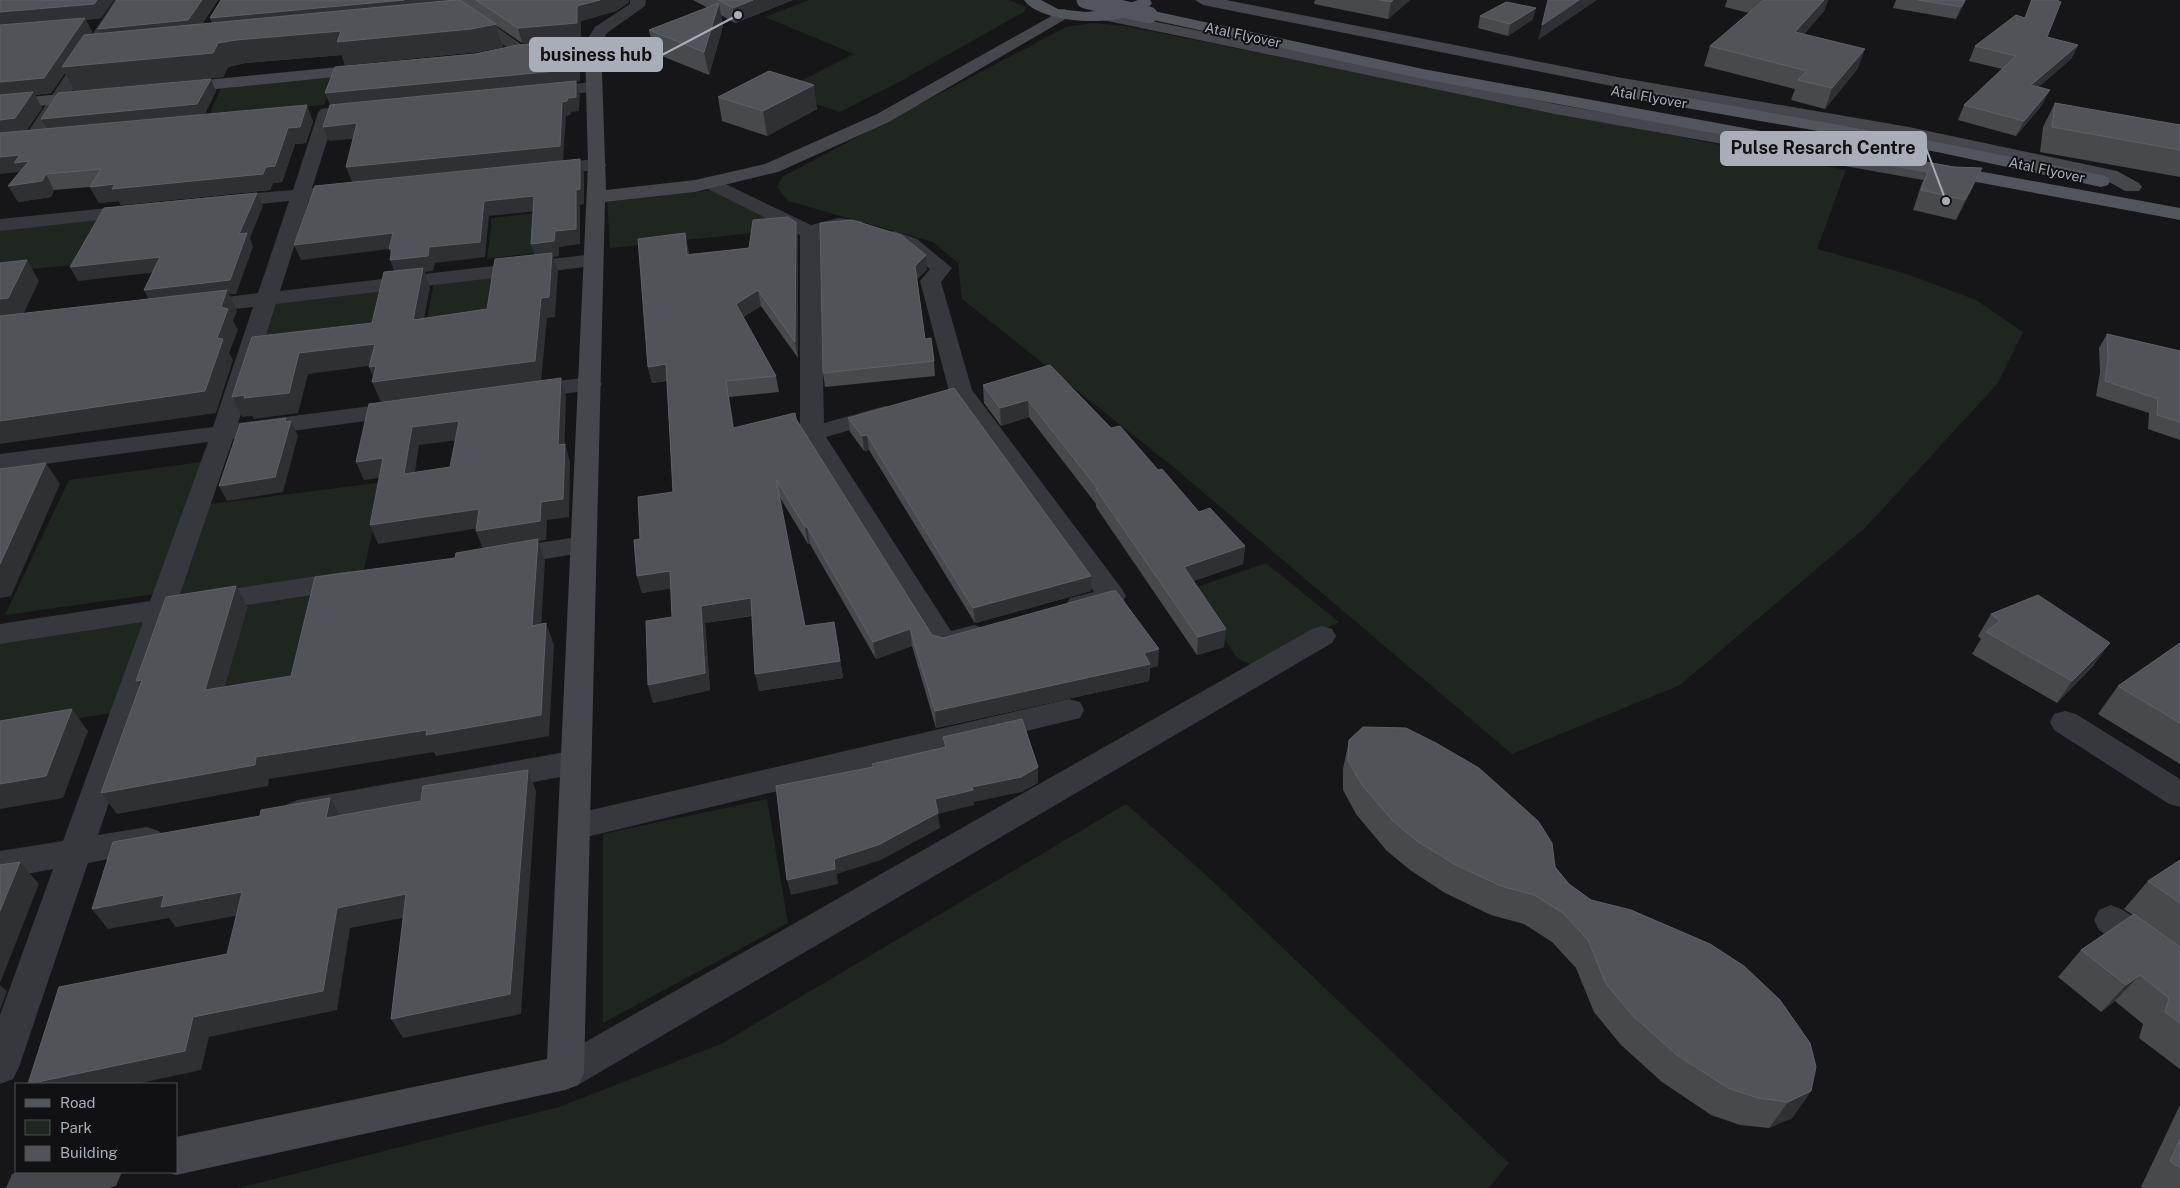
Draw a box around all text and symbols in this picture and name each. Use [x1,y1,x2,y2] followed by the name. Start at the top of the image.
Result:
[1203,19,1283,51] street label: Atal Flyover
[530,38,662,71] callout: business hub
[540,44,652,65] text: business hub
[1609,82,1689,112] street label: Atal Flyover
[1721,132,1926,165] callout: Pulse Resarch Centre
[1730,137,1916,158] text: Pulse Resarch Centre
[2007,154,2087,186] street label: Atal Flyover
[15,1083,178,1173] legend
[60,1094,96,1111] text: Road
[60,1119,92,1136] text: Park
[60,1144,118,1161] text: Building

